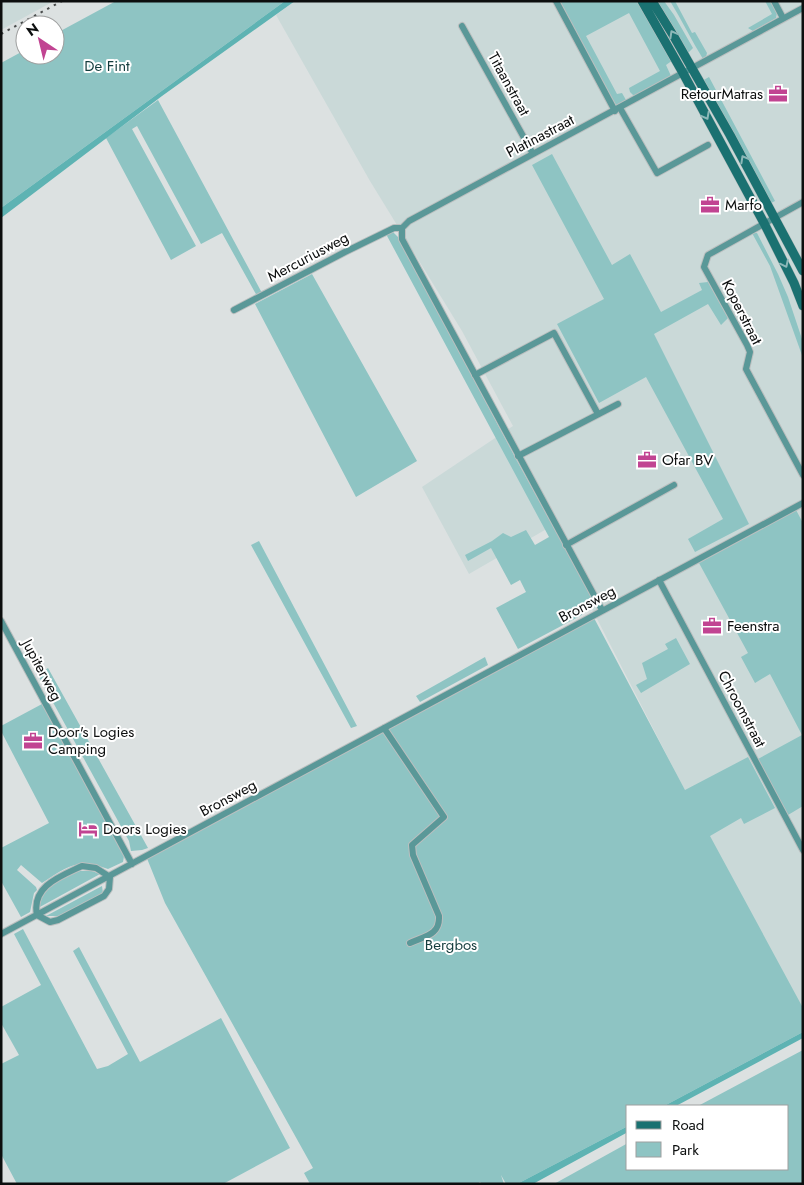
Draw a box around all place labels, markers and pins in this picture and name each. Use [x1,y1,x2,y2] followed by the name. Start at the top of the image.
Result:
[681,83,763,105] place label: RetourMatras
[767,83,789,105] office icon: RetourMatras
[699,194,721,216] office icon: Marfo
[725,194,762,216] place label: Marfo
[636,449,658,471] office icon: Ofar BV
[662,449,713,471] place label: Ofar BV
[701,615,723,637] office icon: Feenstra
[727,615,779,637] place label: Feenstra
[48,721,134,760] place label: Door's Logies Camping
[22,730,44,752] office icon: Door's Logies Camping
[77,818,99,840] hotel icon: Doors Logies
[103,818,186,840] place label: Doors Logies

